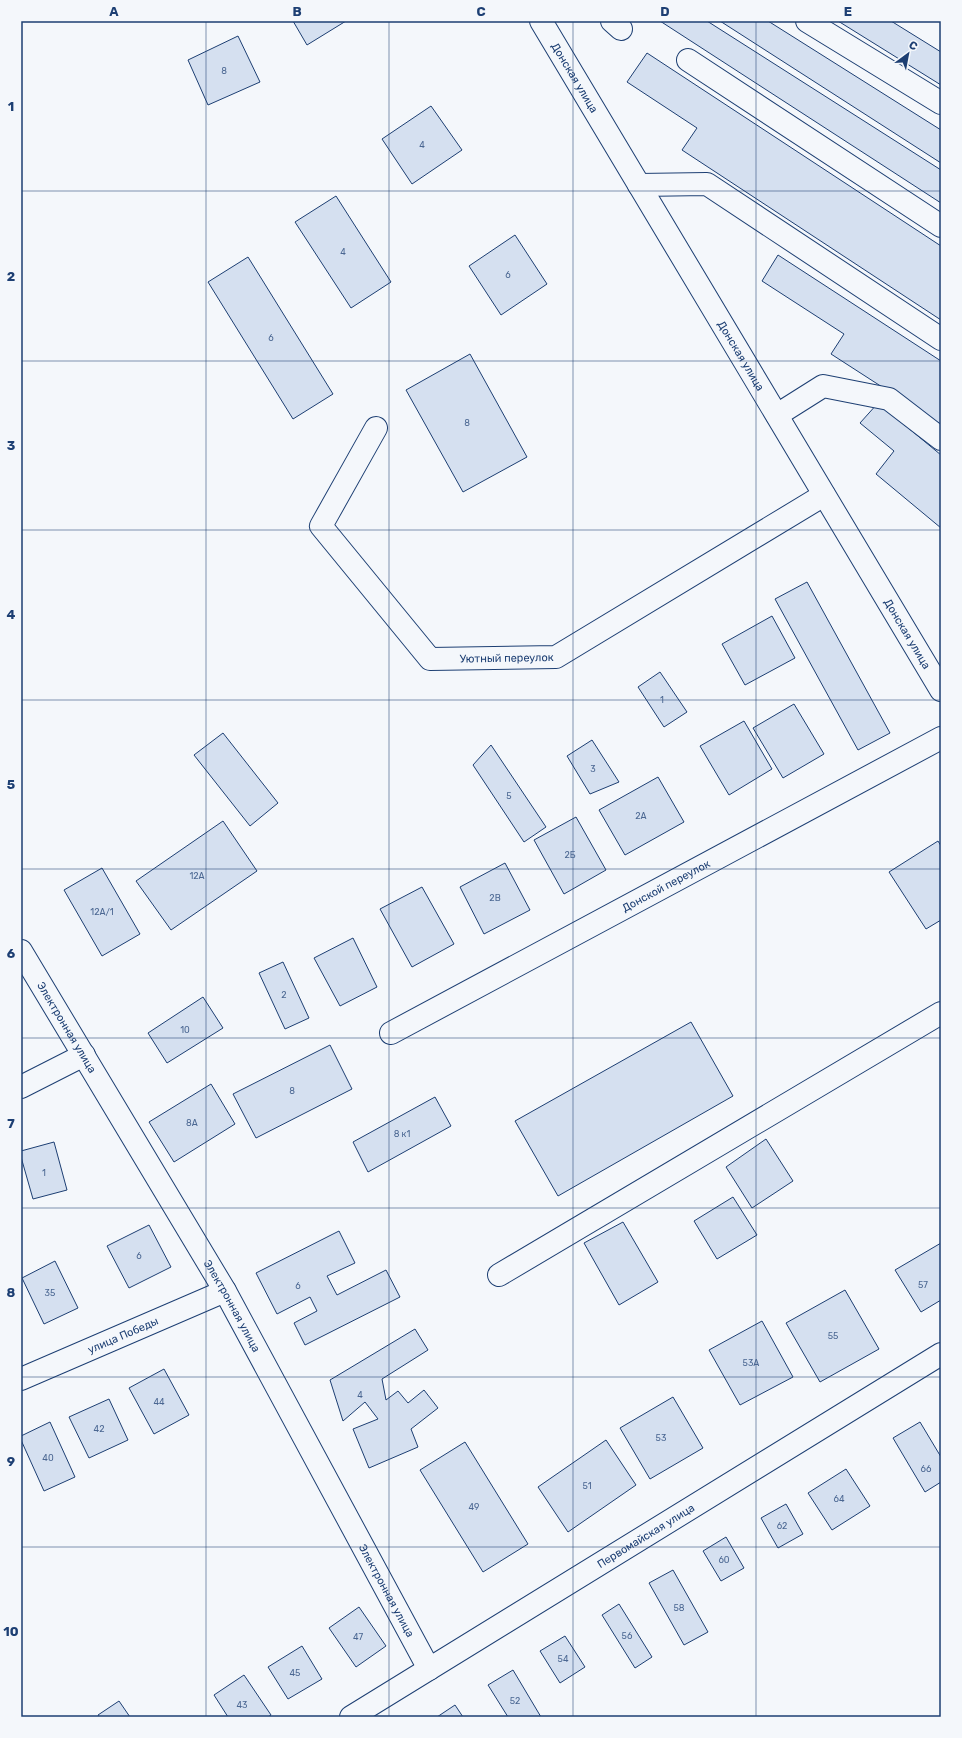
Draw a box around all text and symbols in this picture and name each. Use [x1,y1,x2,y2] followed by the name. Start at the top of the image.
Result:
[109,4,119,19] text: A
[292,4,302,19] text: B
[476,4,486,19] text: C
[660,4,670,19] text: D
[844,4,852,19] text: E
[888,34,928,74] north arrow
[906,38,920,54] text: С
[549,40,601,115] street label: Донская улица
[221,66,227,76] house number: 8
[8,99,14,114] text: 1
[419,140,425,150] house number: 4
[340,247,346,257] house number: 4
[7,269,15,284] text: 2
[505,270,511,280] house number: 6
[715,318,767,393] street label: Донская улица
[268,333,274,343] house number: 6
[464,418,470,428] house number: 8
[7,438,16,453] text: 3
[881,596,933,671] street label: Донская улица
[7,607,16,622] text: 4
[460,651,554,665] street label: Уютный переулок
[660,695,664,705] house number: 1
[590,764,596,774] house number: 3
[7,777,15,792] text: 5
[506,791,512,801] house number: 5
[635,811,647,821] house number: 2А
[564,850,576,860] house number: 2Б
[620,857,712,914] street label: Донской переулок
[189,871,205,881] house number: 12А
[489,893,501,903] house number: 2В
[90,907,114,917] house number: 12А/1
[7,946,16,961] text: 6
[35,979,99,1075] street label: Электронная улица
[281,990,287,1000] house number: 2
[180,1025,190,1035] house number: 10
[289,1086,295,1096] house number: 8
[7,1116,15,1131] text: 7
[186,1118,198,1128] house number: 8А
[394,1129,410,1139] house number: 8 к1
[42,1168,46,1178] house number: 1
[136,1251,142,1261] house number: 6
[201,1257,263,1354] street label: Электронная улица
[918,1280,928,1290] house number: 57
[295,1281,301,1291] house number: 6
[7,1285,16,1300] text: 8
[45,1288,55,1298] house number: 35
[86,1314,160,1356] street label: улица Победы
[828,1331,838,1341] house number: 55
[743,1358,759,1368] house number: 53А
[357,1390,363,1400] house number: 4
[153,1397,165,1407] house number: 44
[94,1424,104,1434] house number: 42
[656,1433,666,1443] house number: 53
[42,1453,54,1463] house number: 40
[7,1454,15,1469] text: 9
[921,1464,932,1474] house number: 66
[582,1481,592,1491] house number: 51
[833,1494,845,1504] house number: 64
[595,1501,697,1571] street label: Первомайская улица
[469,1502,479,1512] house number: 49
[777,1521,787,1531] house number: 62
[356,1542,417,1639] street label: Электронная улица
[718,1555,730,1565] house number: 60
[673,1603,685,1613] house number: 58
[3,1624,19,1639] text: 10
[622,1631,633,1641] house number: 56
[353,1632,363,1642] house number: 47
[558,1654,569,1664] house number: 54
[290,1668,300,1678] house number: 45
[510,1696,520,1706] house number: 52
[237,1700,248,1710] house number: 43

